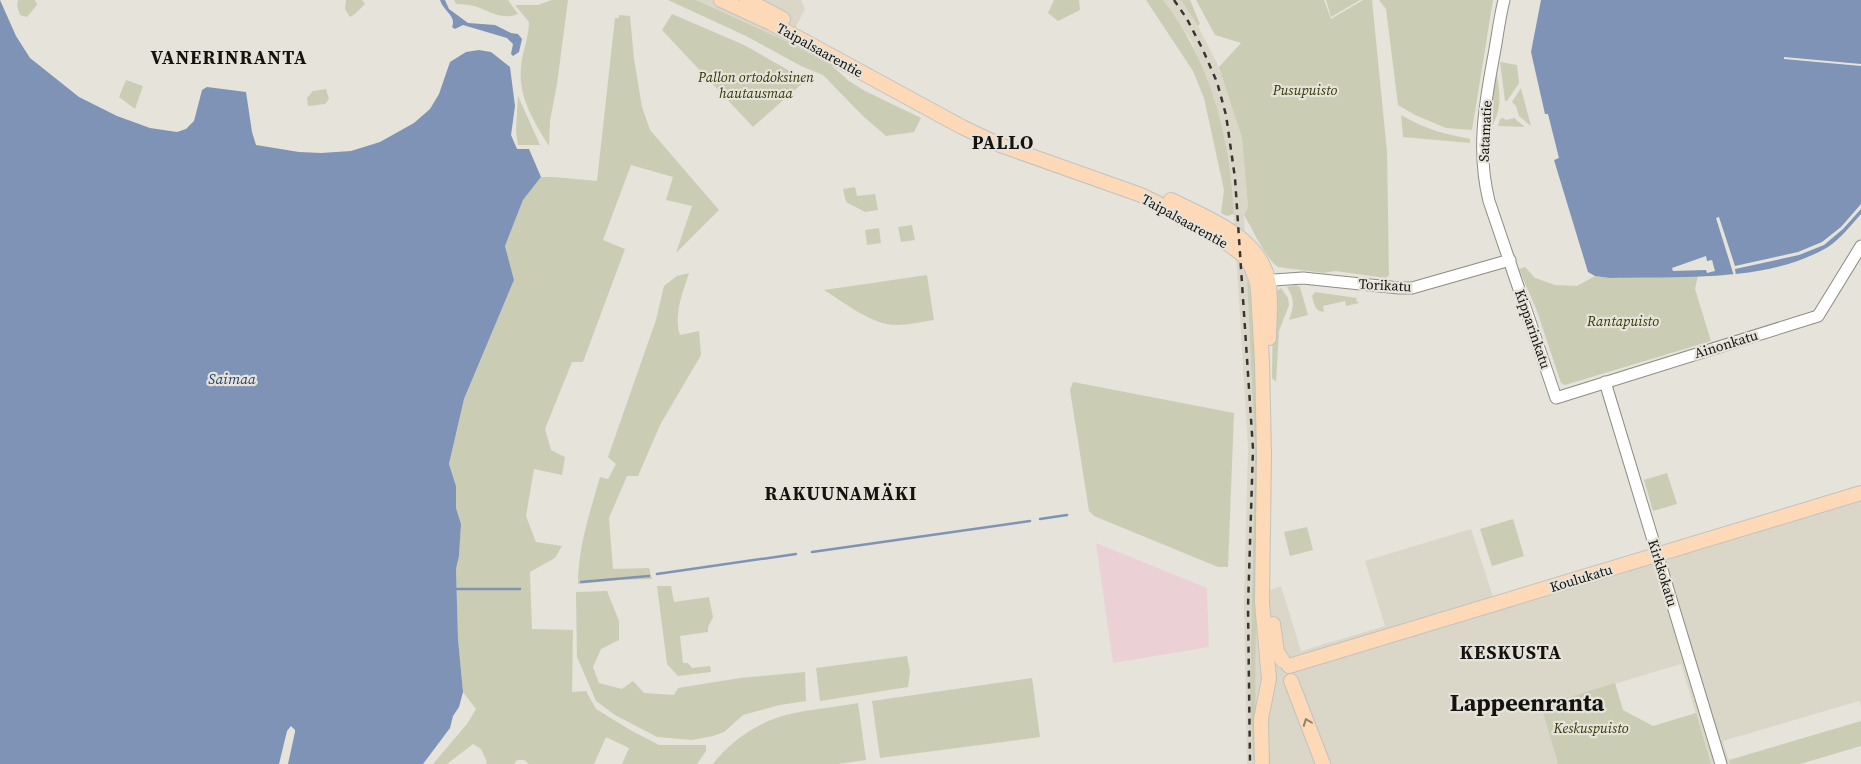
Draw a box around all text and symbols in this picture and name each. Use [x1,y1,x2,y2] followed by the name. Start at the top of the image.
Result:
[773,18,867,82] street label: Taipalsaarentie
[150,44,308,70] district label: VANERINRANTA
[697,67,814,103] park label: Pallon ortodoksinen hautausmaa
[1272,80,1338,100] park label: Pusupuisto
[1473,100,1497,162] street label: Satamatie
[972,129,1034,155] district label: PALLO
[1138,189,1232,253] street label: Taipalsaarentie
[1358,274,1412,296] street label: Torikatu
[1510,287,1556,371] street label: Kipparinkatu
[1586,311,1659,331] park label: Rantapuisto
[1692,325,1760,363] street label: Ainonkatu
[208,368,256,389] water label: Saimaa
[765,480,917,506] district label: RAKUUNAMÄKI
[1643,537,1683,609] street label: Kirkkokatu
[1547,559,1615,597] street label: Koulukatu
[1460,639,1562,665] district label: KESKUSTA
[1450,686,1605,719] district label: Lappeenranta
[1303,718,1313,727] one-way arrow
[1552,718,1629,738] park label: Keskuspuisto

